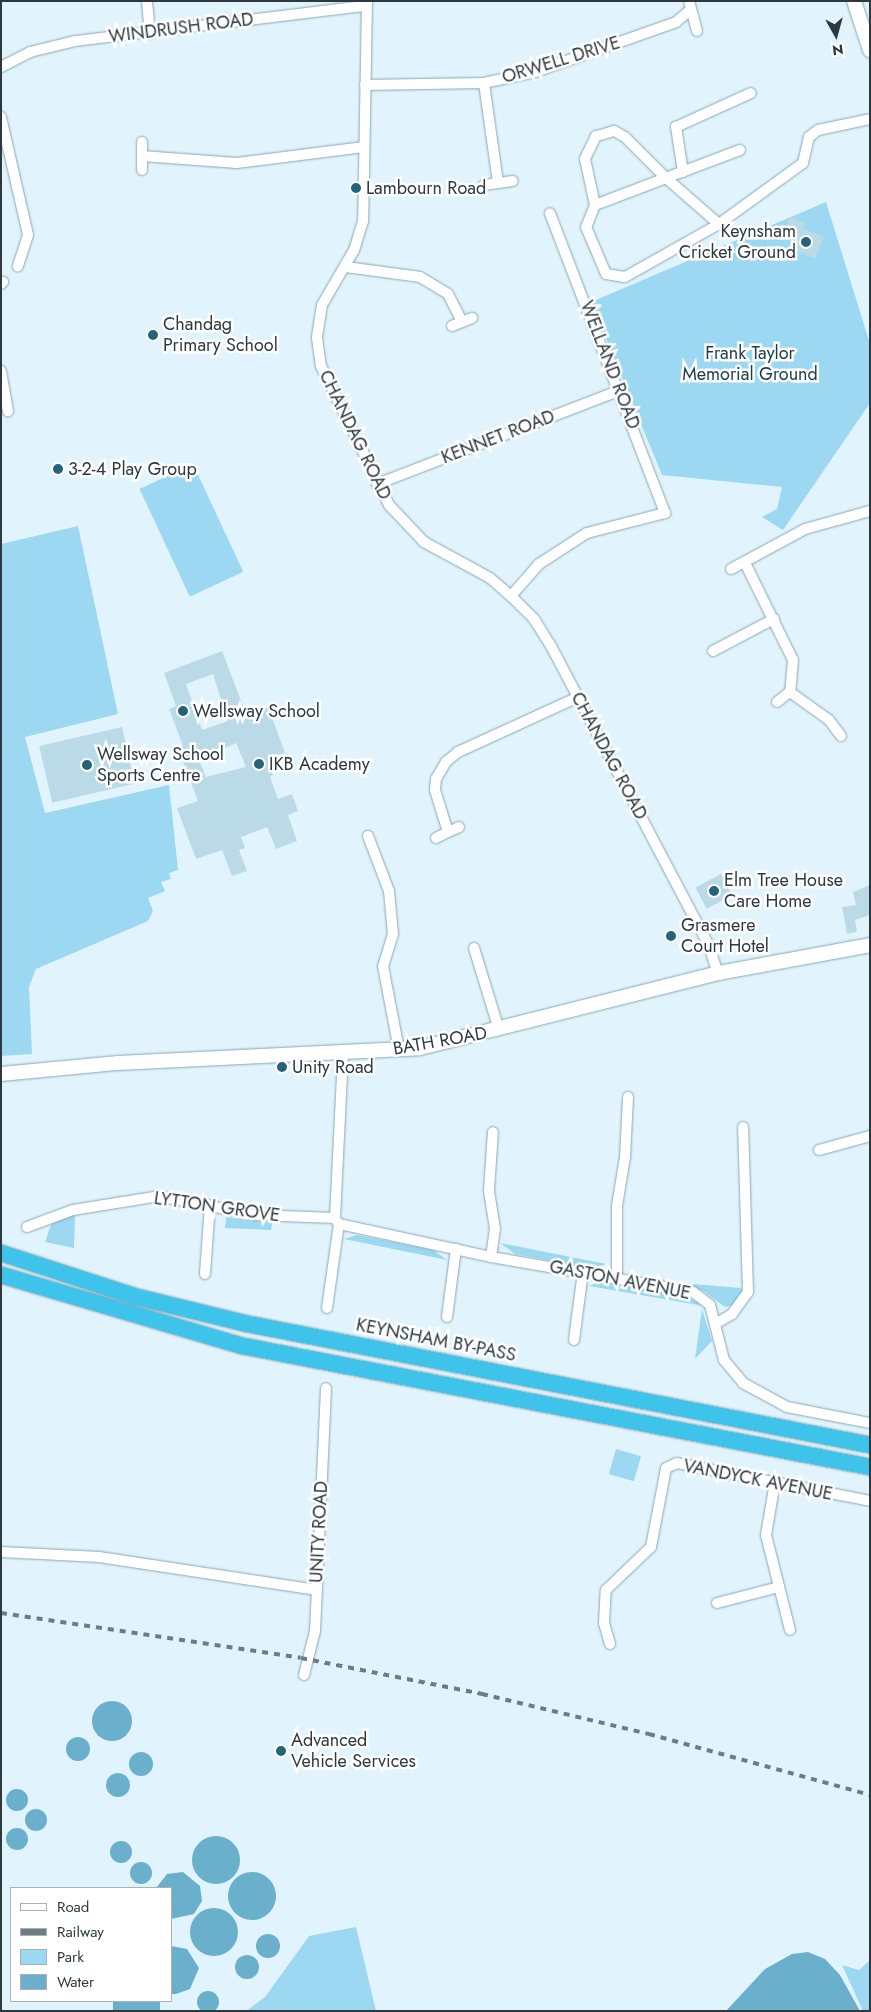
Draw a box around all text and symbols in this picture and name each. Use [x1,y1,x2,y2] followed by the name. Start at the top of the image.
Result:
[107,8,255,48] street label: WINDRUSH ROAD
[811,10,861,60] north arrow
[499,32,623,88] street label: ORWELL DRIVE
[831,39,845,60] text: N
[366,177,486,199] place label: Lambourn Road
[350,182,362,194] marker: Lambourn Road
[679,221,796,264] place label: Keynsham Cricket Ground
[800,236,812,248] marker: Keynsham Cricket Ground
[576,298,644,432] street label: WELLAND ROAD
[163,314,278,356] place label: Chandag Primary School
[147,329,159,341] marker: Chandag Primary School
[682,343,818,386] park label: Frank Taylor Memorial Ground
[314,367,396,503] street label: CHANDAG ROAD
[438,406,558,468] street label: KENNET ROAD
[68,458,197,480] place label: 3-2-4 Play Group
[52,463,64,475] marker: 3-2-4 Play Group
[566,689,652,823] street label: CHANDAG ROAD
[193,700,320,722] place label: Wellsway School
[177,705,189,717] marker: Wellsway School
[97,744,224,786] place label: Wellsway School Sports Centre
[269,753,370,775] place label: IKB Academy
[253,758,265,770] marker: IKB Academy
[81,759,93,771] marker: Wellsway School Sports Centre
[724,870,843,912] place label: Elm Tree House Care Home
[708,885,720,897] marker: Elm Tree House Care Home
[681,915,769,958] place label: Grasmere Court Hotel
[665,930,677,942] marker: Grasmere Court Hotel
[391,1022,489,1060] street label: BATH ROAD
[292,1056,374,1078] place label: Unity Road
[276,1061,288,1073] marker: Unity Road
[153,1187,281,1227] street label: LYTTON GROVE
[548,1256,692,1304] street label: GASTON AVENUE
[354,1314,518,1366] street label: KEYNSHAM BY-PASS
[681,1455,835,1505] street label: VANDYCK AVENUE
[306,1481,332,1583] street label: UNITY ROAD
[291,1730,416,1772] place label: Advanced Vehicle Services
[275,1745,287,1757] marker: Advanced Vehicle Services
[10,1887,172,2002] legend
[57,1896,89,1918] text: Road
[57,1921,104,1943] text: Railway
[57,1946,84,1968] text: Park
[57,1971,94,1993] text: Water

